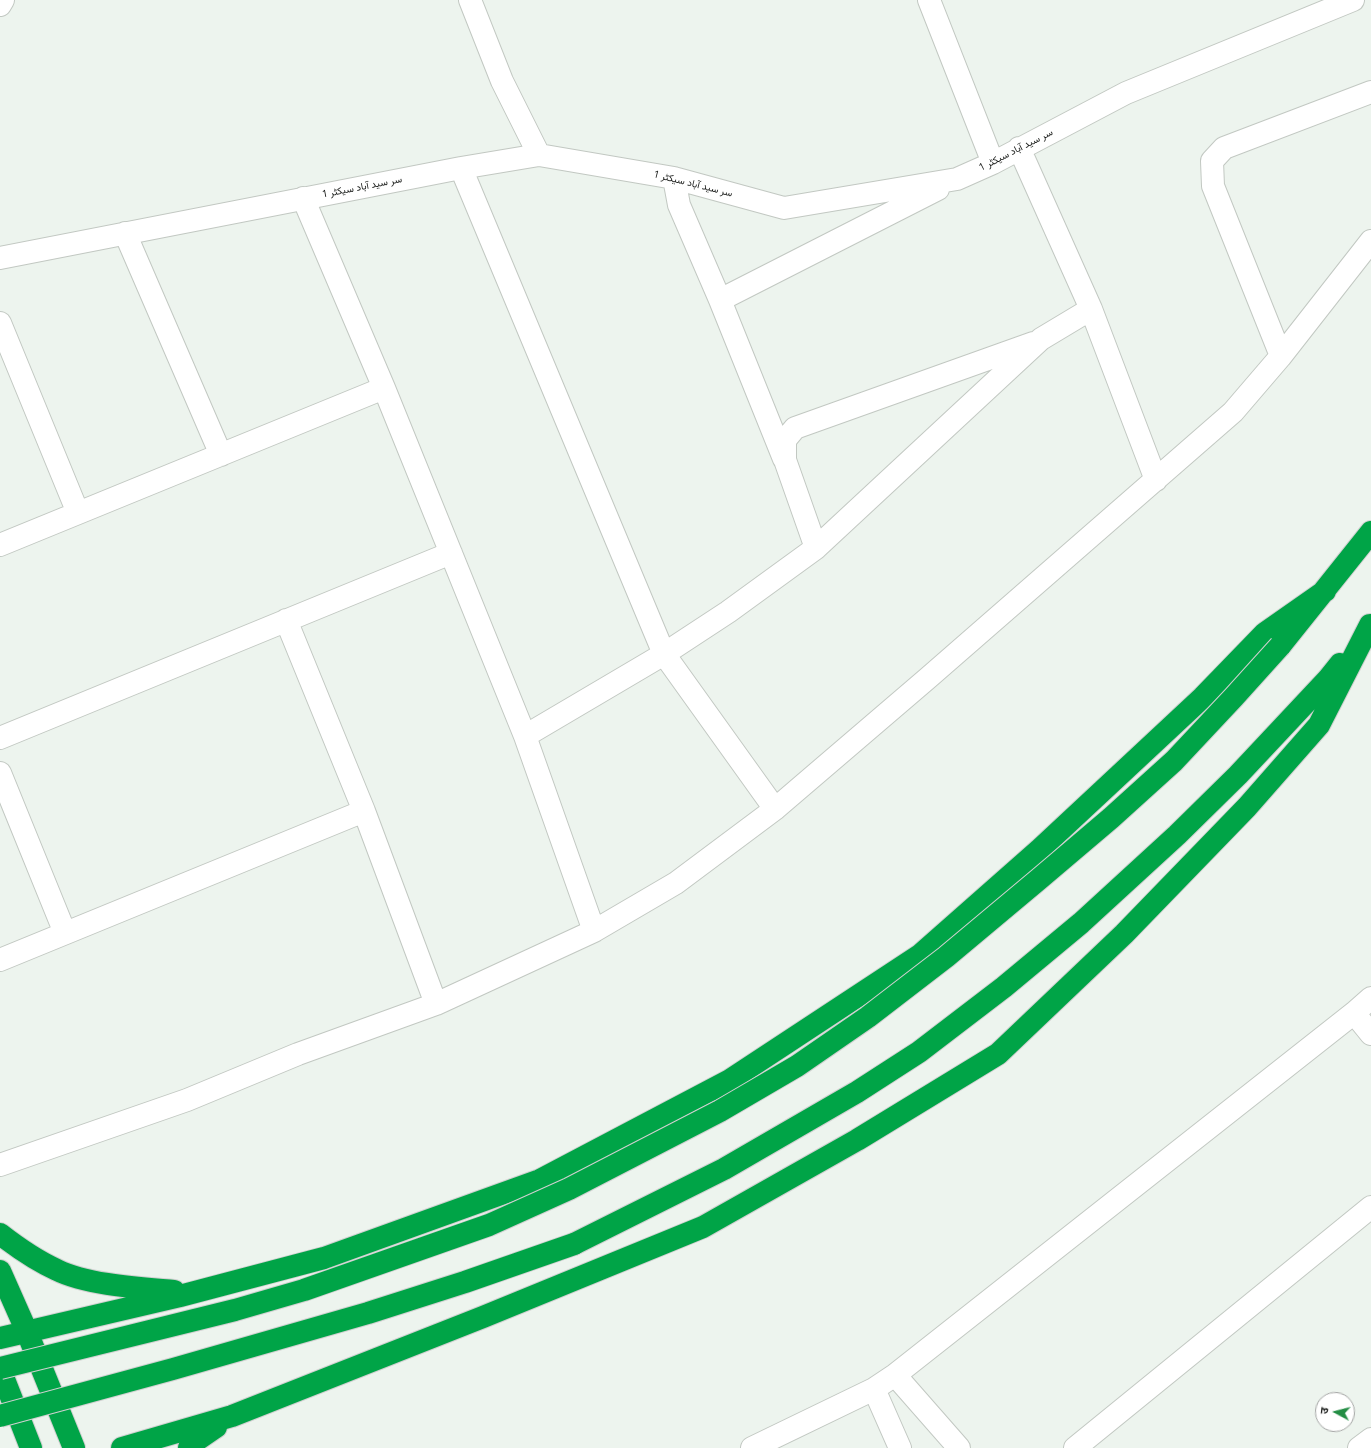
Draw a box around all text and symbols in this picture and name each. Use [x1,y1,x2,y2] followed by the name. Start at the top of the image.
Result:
[977,126,1055,174] street label: سر سید آباد سیکٹر 1
[652,168,734,200] street label: سر سید آباد سیکٹر 1
[321,173,403,201] street label: سر سید آباد سیکٹر 1
[1315,1392,1355,1432] north arrow
[1316,1406,1331,1415] text: उ

